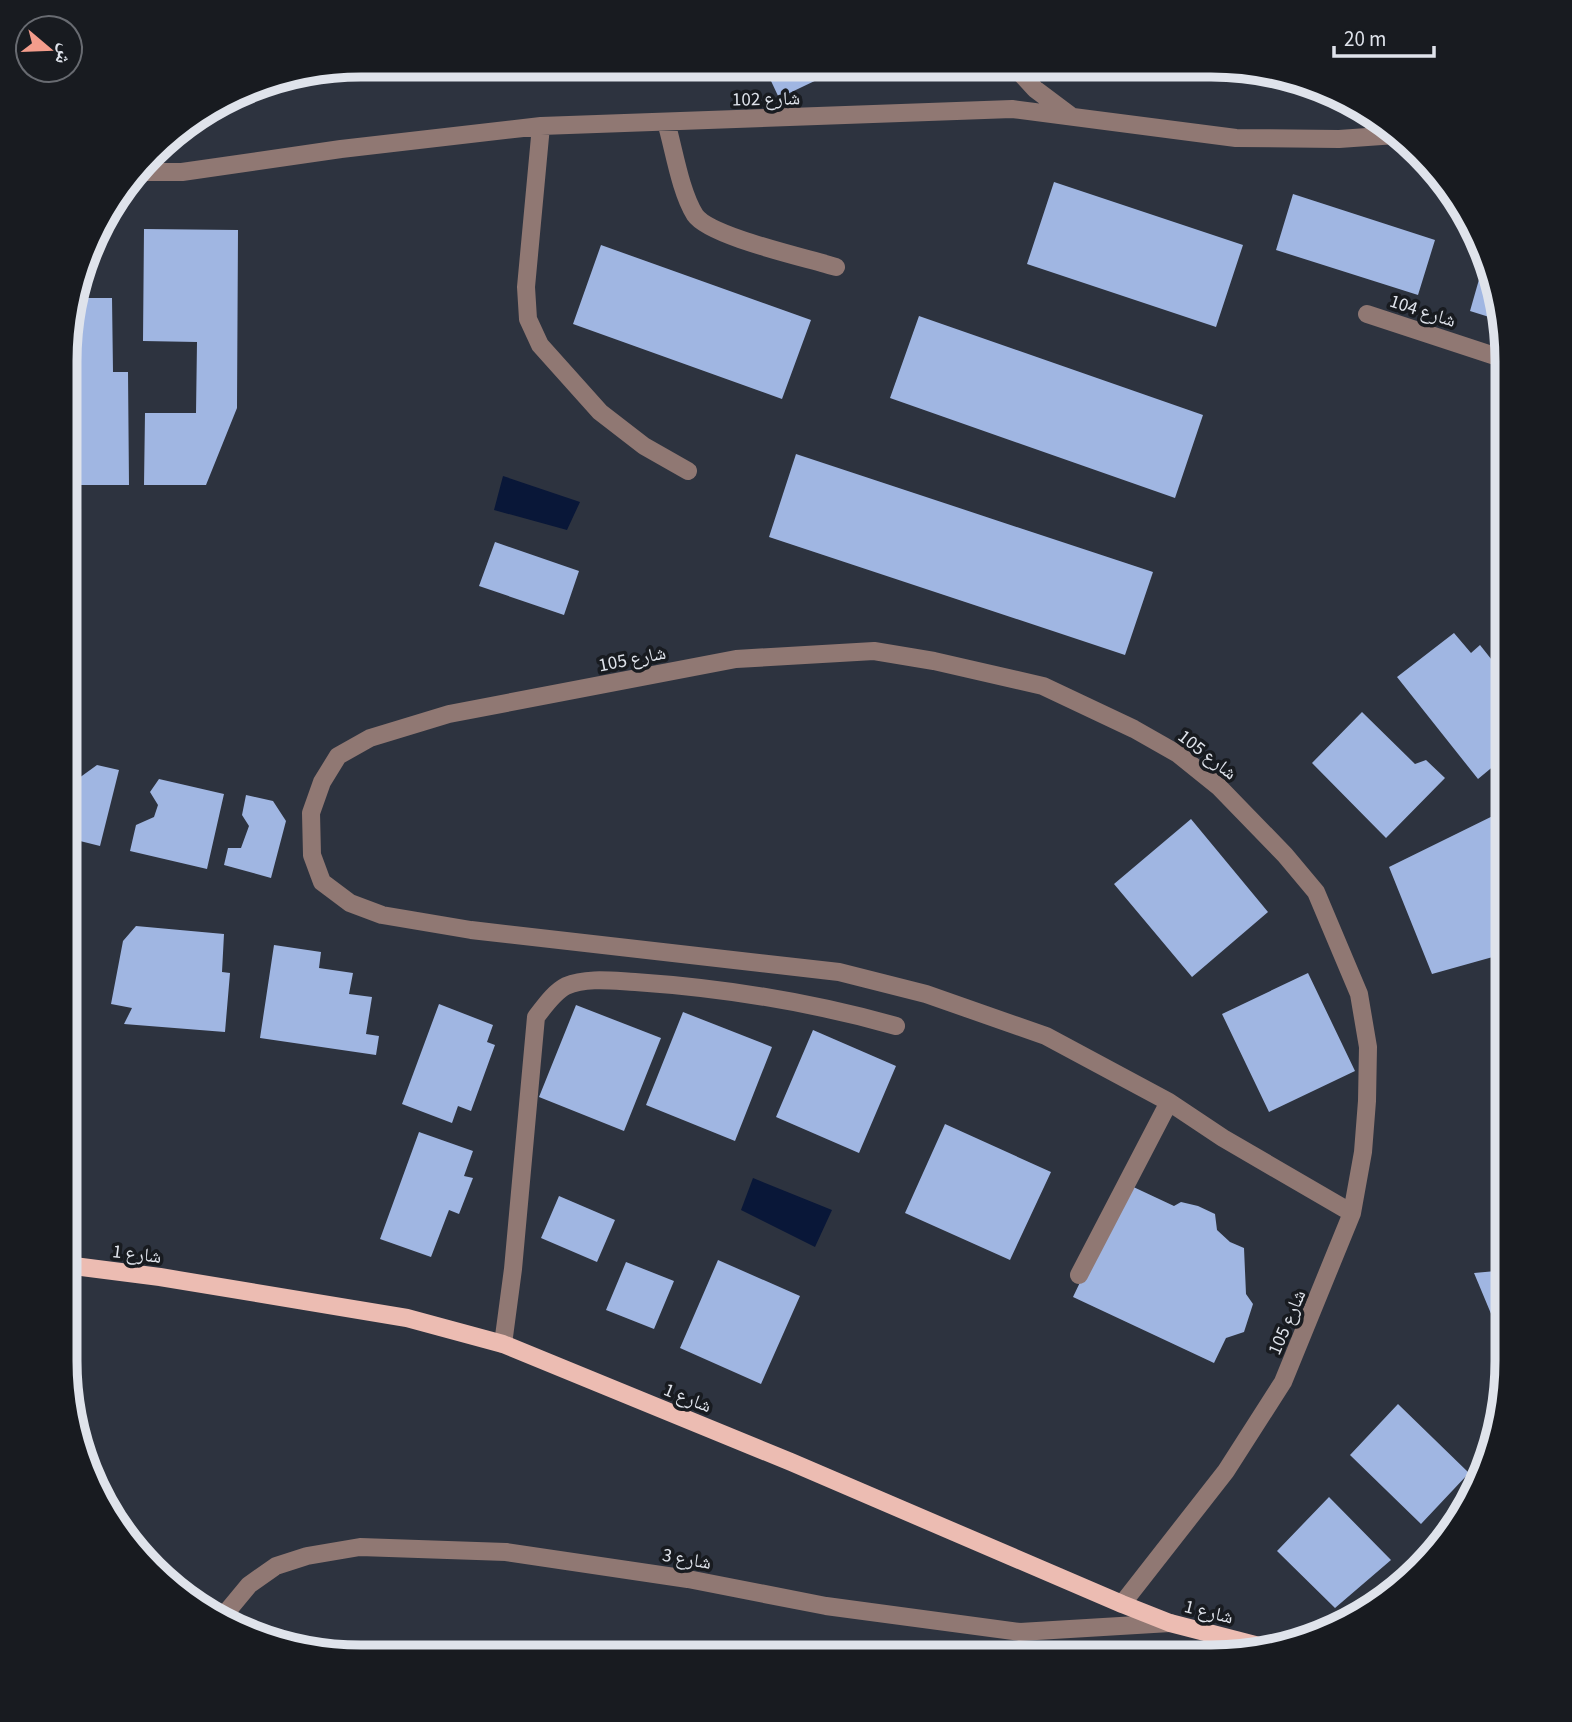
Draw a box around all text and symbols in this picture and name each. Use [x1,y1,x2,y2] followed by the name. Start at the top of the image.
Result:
[14,14,84,84] north arrow
[1334,14,1434,58] scale bar
[1344,24,1386,54] text: 20 m
[48,40,80,68] text: ش
[732,85,800,114] street label: شارع 102
[1386,288,1459,335] street label: شارع 104
[596,640,668,679] street label: شارع 105
[1172,724,1242,787] street label: شارع 105
[111,1238,163,1271] street label: شارع 1
[1262,1286,1313,1359] street label: شارع 105
[659,1377,715,1420] street label: شارع 1
[660,1542,713,1577] street label: شارع 3
[1181,1593,1236,1632] street label: شارع 1

